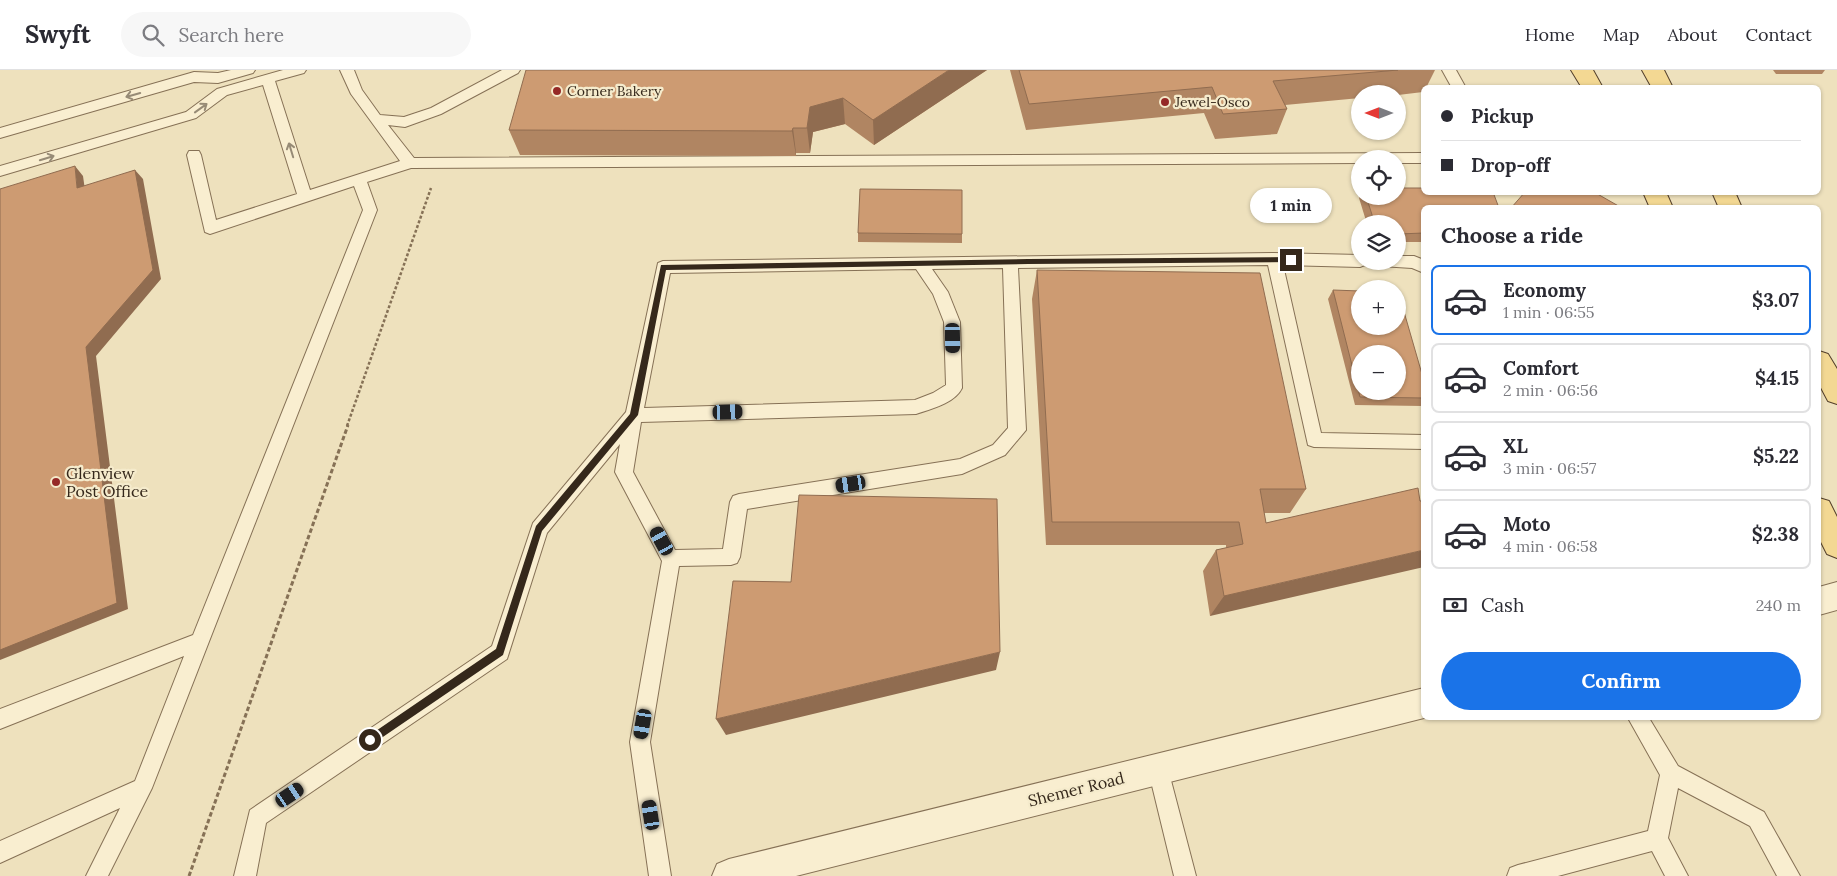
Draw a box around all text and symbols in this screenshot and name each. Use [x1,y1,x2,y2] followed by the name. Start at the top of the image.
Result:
[121,12,471,57] search box
[25,19,91,50] text: Swyft
[139,21,167,49] icon: search
[179,23,284,47] text: Search here
[1525,23,1575,46] text: Home
[1603,23,1639,46] text: Map
[1667,23,1717,46] text: About
[1745,23,1812,46] text: Contact
[567,82,662,100] place label: Corner Bakery
[551,85,563,97] marker: Corner Bakery
[1351,85,1406,140] north arrow
[1351,85,1406,400] map controls
[125,90,141,100] one-way arrow
[1174,93,1250,111] place label: Jewel-Osco
[1159,96,1171,108] marker: Jewel-Osco
[194,103,208,113] one-way arrow
[1471,104,1534,128] text: Pickup
[285,143,295,159] one-way arrow
[1351,150,1406,205] button: locate
[38,152,54,162] one-way arrow
[1471,153,1550,177] text: Drop-off
[1250,188,1332,222] callout: 1 min
[1271,195,1311,215] text: 1 min
[1351,215,1406,270] button: layers
[1441,221,1583,249] text: Choose a ride
[1280,249,1302,271] route end
[1443,278,1488,323] icon: car
[1503,278,1586,302] text: Economy
[1351,280,1406,335] button: +
[1752,288,1799,312] text: $3.07
[1503,302,1595,322] text: 1 min · 06:55
[945,323,960,353] car
[1351,345,1406,400] button: −
[1443,356,1488,401] icon: car
[1503,356,1579,380] text: Comfort
[1755,366,1799,390] text: $4.15
[1503,380,1598,400] text: 2 min · 06:56
[712,404,743,420] car
[1443,434,1488,479] icon: car
[1503,434,1528,458] text: XL
[1753,444,1799,468] text: $5.22
[1503,458,1596,478] text: 3 min · 06:57
[66,463,148,501] place label: Glenview Post Office
[835,474,866,494] car
[50,476,62,488] marker: Glenview Post Office
[1443,512,1488,557] icon: car
[1503,512,1550,536] text: Moto
[1752,522,1799,546] text: $2.38
[648,524,675,558] car
[1503,536,1598,556] text: 4 min · 06:58
[1441,591,1469,619] icon: cash
[1481,593,1524,617] text: Cash
[1756,595,1801,615] text: 240 m
[1441,652,1801,710] button: Confirm
[633,708,652,740] car
[359,729,381,751] route start
[1026,767,1127,811] street label: Shemer Road
[273,780,306,810] car
[641,799,660,831] car

